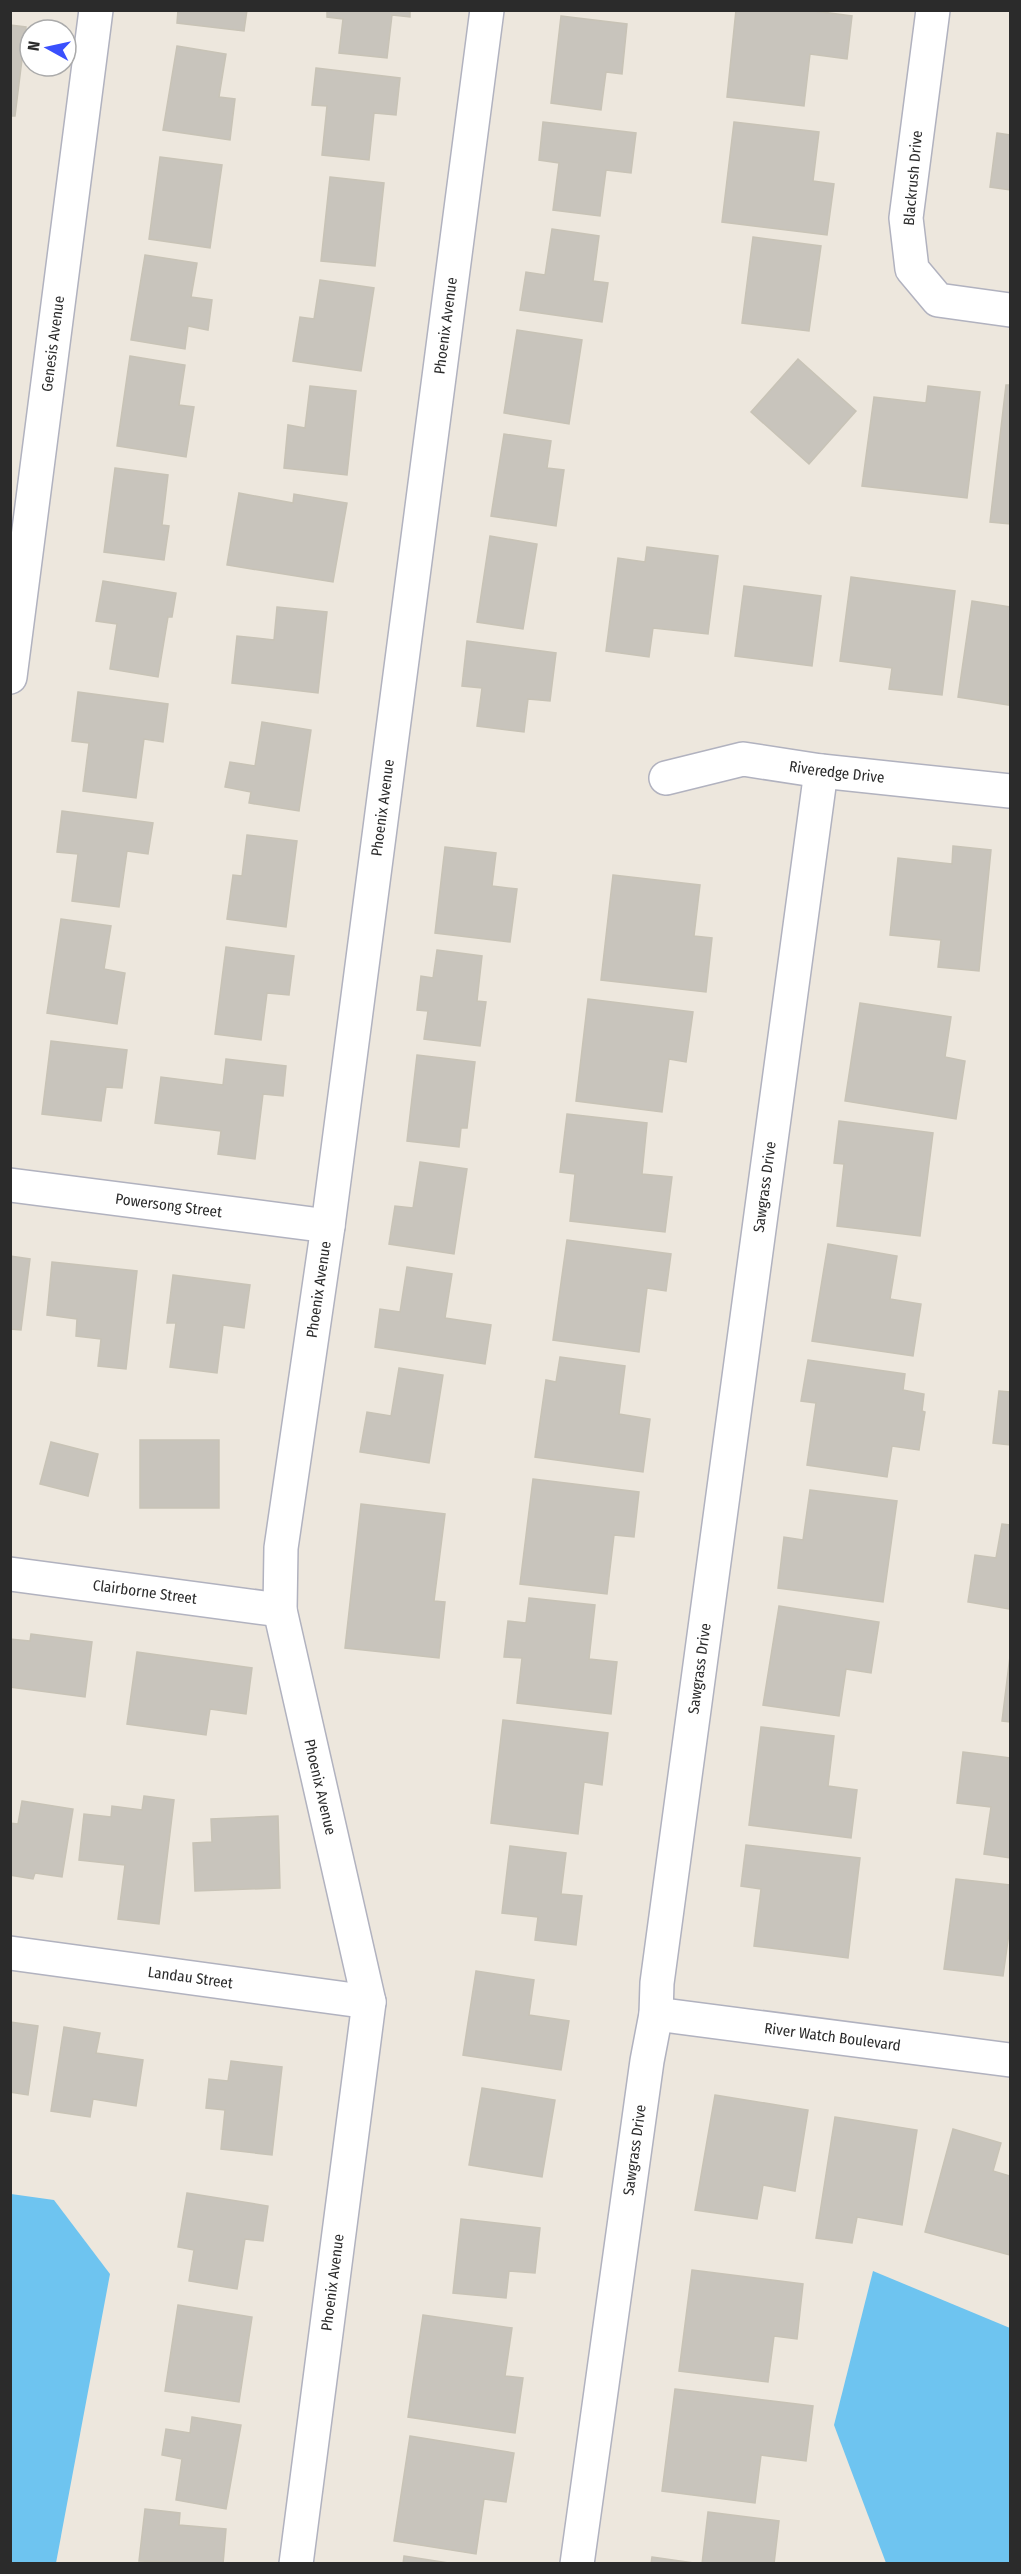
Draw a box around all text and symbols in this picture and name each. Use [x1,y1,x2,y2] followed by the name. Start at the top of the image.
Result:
[18,18,78,78] north arrow
[24,40,44,52] text: N
[900,130,926,226] street label: Blackrush Drive
[430,276,461,375] street label: Phoenix Avenue
[38,295,68,393] street label: Genesis Avenue
[788,757,885,787] street label: Riveredge Drive
[367,758,398,857] street label: Phoenix Avenue
[750,1140,780,1234] street label: Sawgrass Drive
[114,1190,223,1221] street label: Powersong Street
[303,1240,335,1339] street label: Phoenix Avenue
[92,1576,198,1608] street label: Clairborne Street
[684,1622,715,1715] street label: Sawgrass Drive
[300,1737,340,1837] street label: Phoenix Avenue
[147,1963,234,1992] street label: Landau Street
[763,2019,902,2055] street label: River Watch Boulevard
[619,2103,650,2197] street label: Sawgrass Drive
[317,2233,348,2332] street label: Phoenix Avenue

